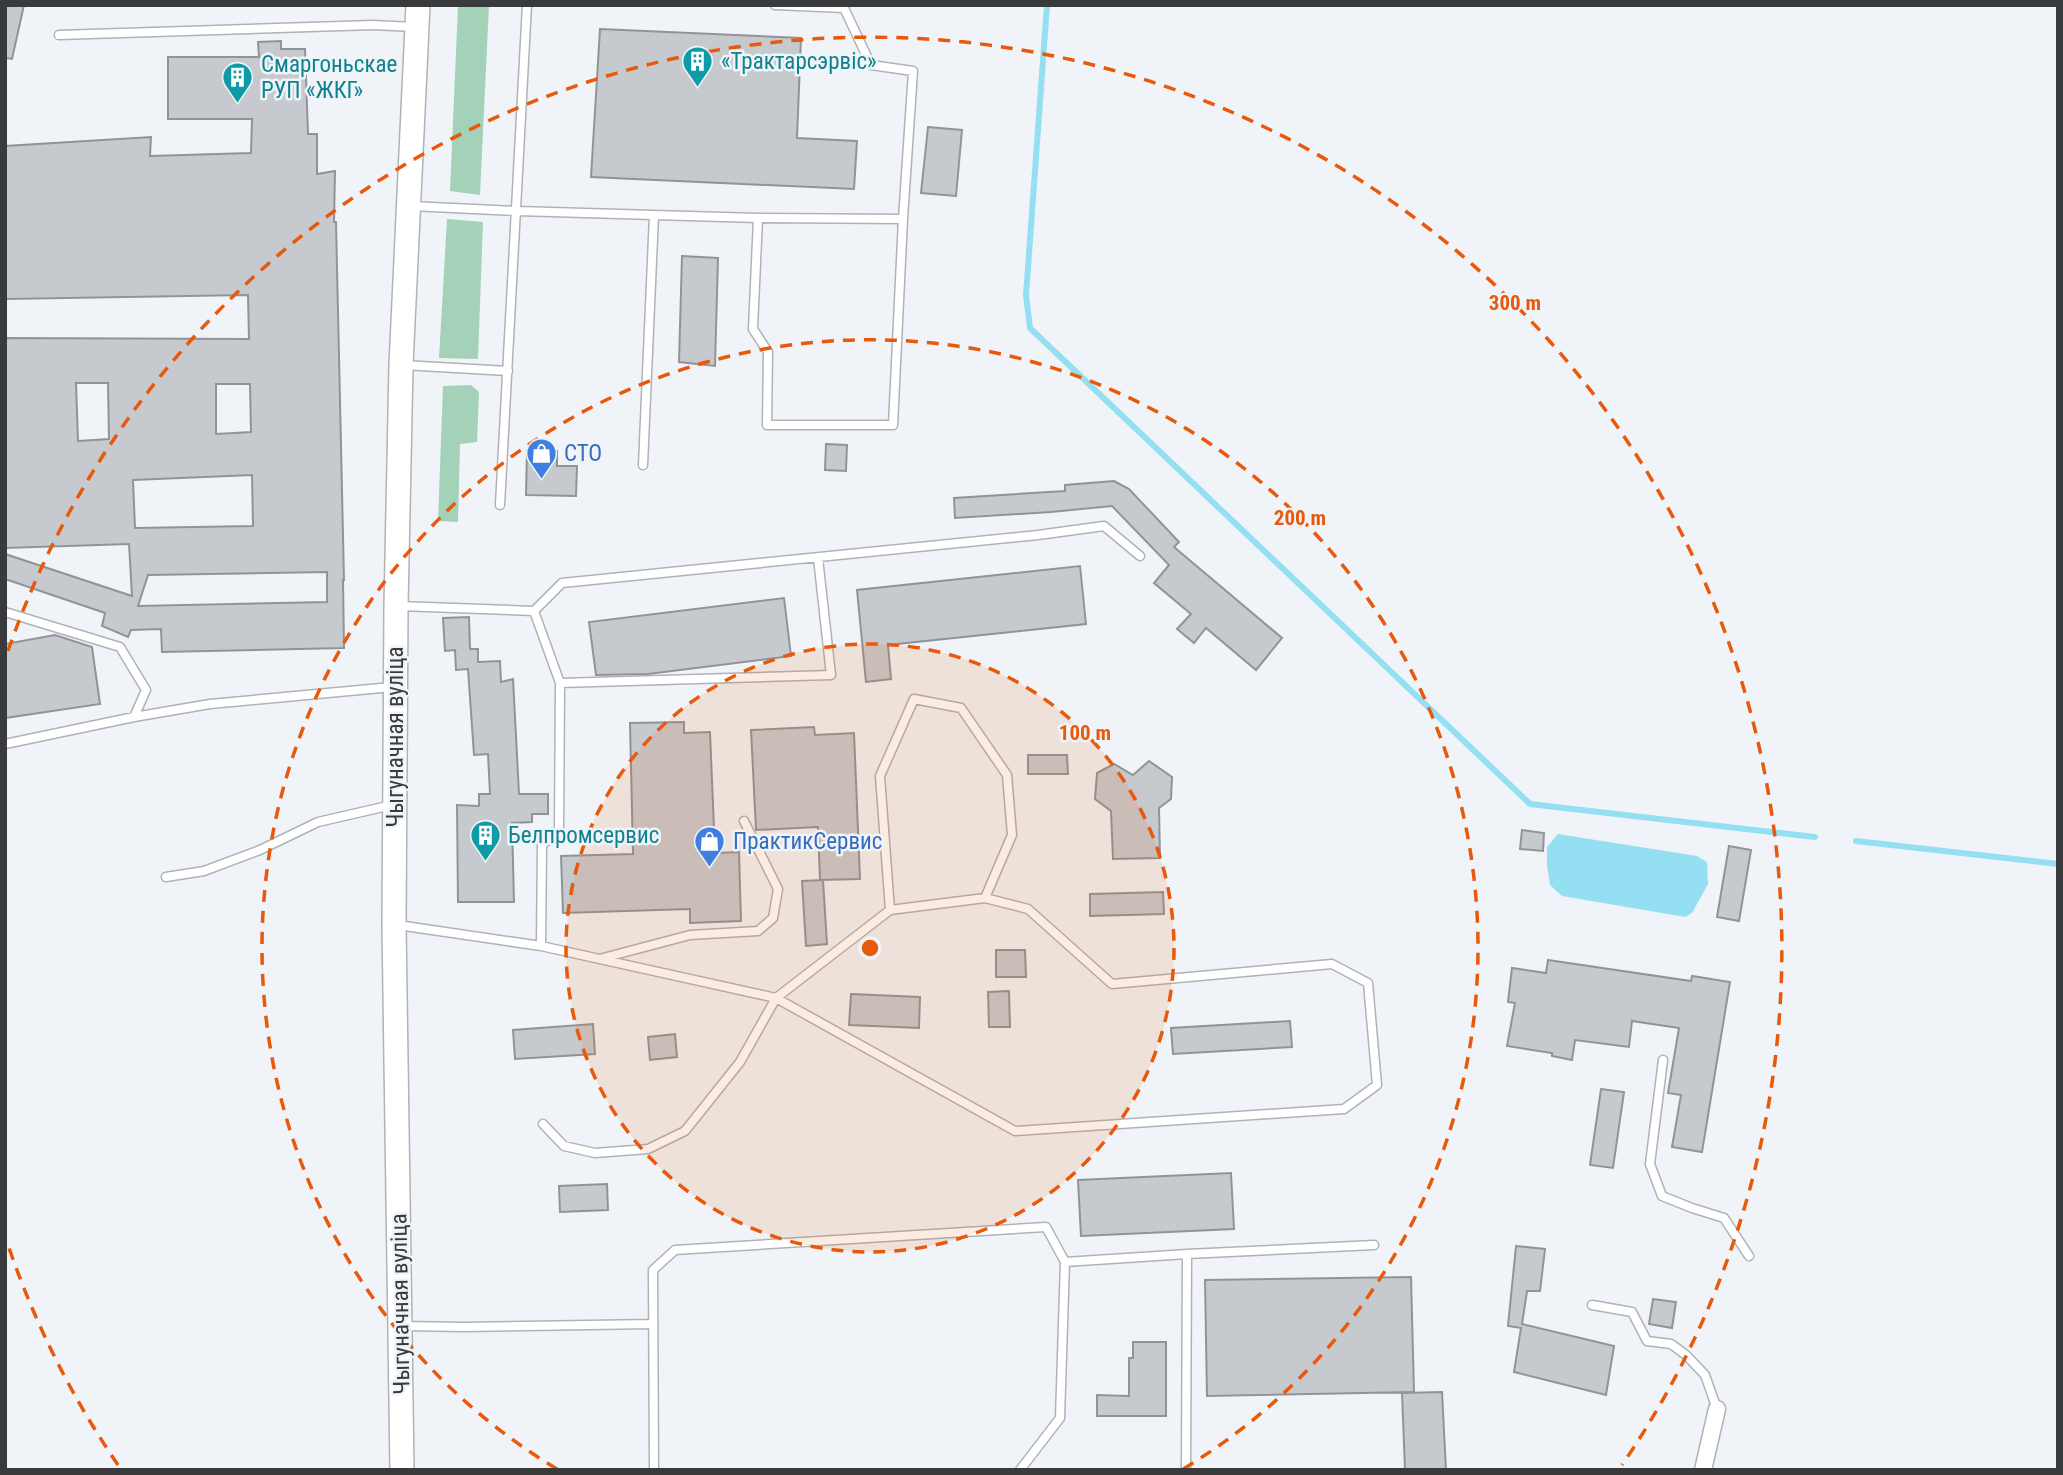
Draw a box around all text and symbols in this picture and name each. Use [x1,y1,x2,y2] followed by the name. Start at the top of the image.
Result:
[681,44,715,88] building icon: «Трактарсэрвіс»
[721,48,877,75] place label: «Трактарсэрвіс»
[261,51,397,104] place label: Смаргоньскае РУП «ЖКГ»
[221,60,255,104] building icon: Смаргоньскае РУП «ЖКГ»
[1489,291,1541,315] text: 300 m
[524,436,558,480] shop icon: СТО
[564,440,602,467] place label: СТО
[1274,506,1326,530] text: 200 m
[382,646,409,828] street label: Чыгуначная вуліца
[1059,721,1111,745] text: 100 m
[468,818,502,862] building icon: Белпромсервис
[508,822,659,849] place label: Белпромсервис
[693,824,727,868] shop icon: ПрактикСервис
[733,828,882,855] place label: ПрактикСервис
[858,936,882,960] centre of rings
[385,1213,416,1395] street label: Чыгуначная вуліца

